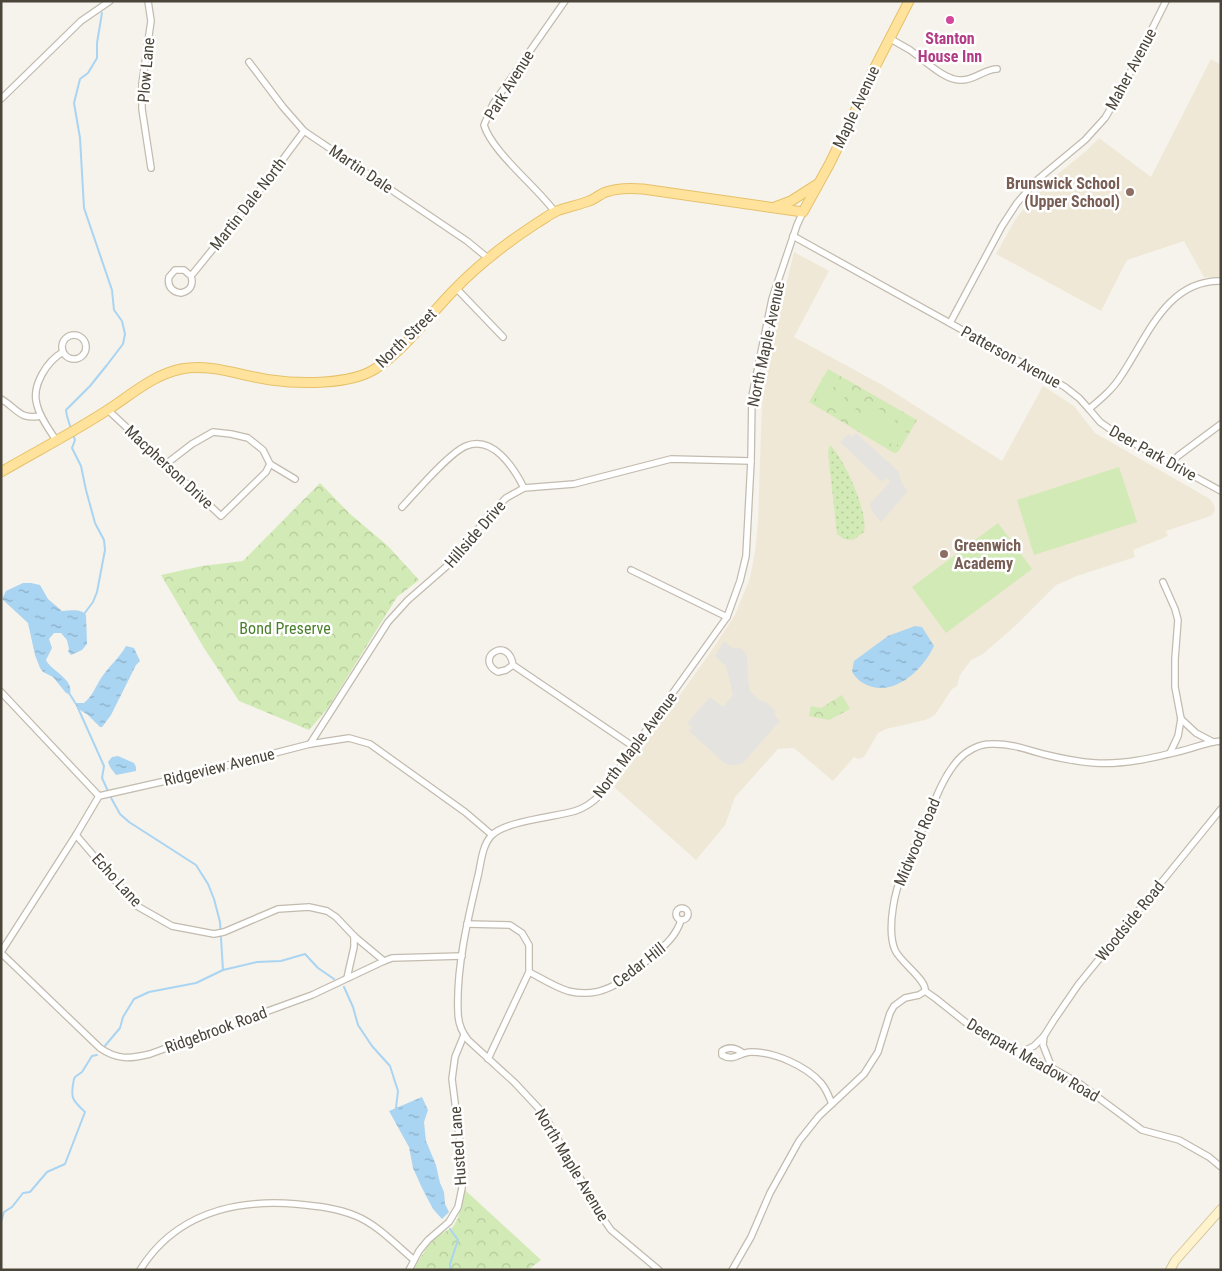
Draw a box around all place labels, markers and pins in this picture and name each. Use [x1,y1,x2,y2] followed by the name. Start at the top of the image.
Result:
[944,14,956,26] marker: Stanton House Inn
[918,29,982,66] place label: Stanton House Inn
[1006,174,1120,211] place label: Brunswick School (Upper School)
[1124,186,1136,198] marker: Brunswick School (Upper School)
[954,536,1021,573] place label: Greenwich Academy
[938,548,950,560] marker: Greenwich Academy

